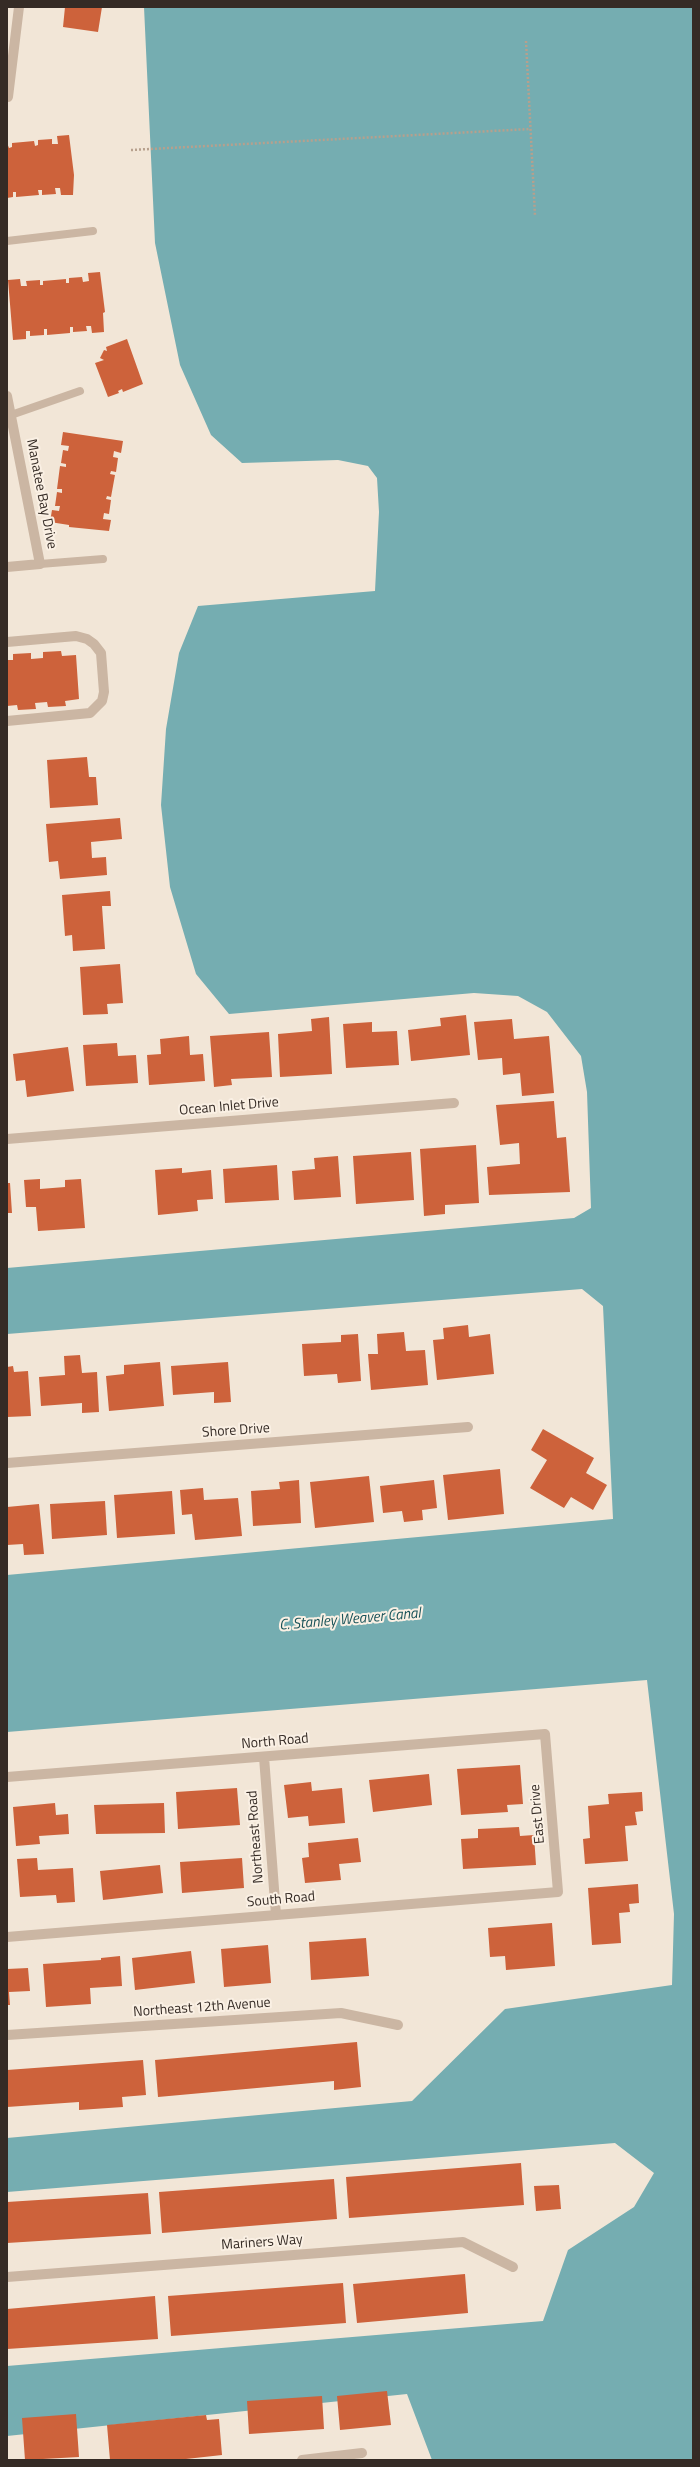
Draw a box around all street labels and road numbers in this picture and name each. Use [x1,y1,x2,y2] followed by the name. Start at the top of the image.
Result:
[22,438,60,550] street label: Manatee Bay Drive
[179,1094,279,1120] street label: Ocean Inlet Drive
[202,1420,270,1442] street label: Shore Drive
[241,1731,309,1753] street label: North Road
[527,1783,549,1845] street label: East Drive
[244,1790,268,1884] street label: Northeast Road
[246,1889,316,1911] street label: South Road
[133,1995,271,2021] street label: Northeast 12th Avenue
[221,2232,303,2254] street label: Mariners Way

